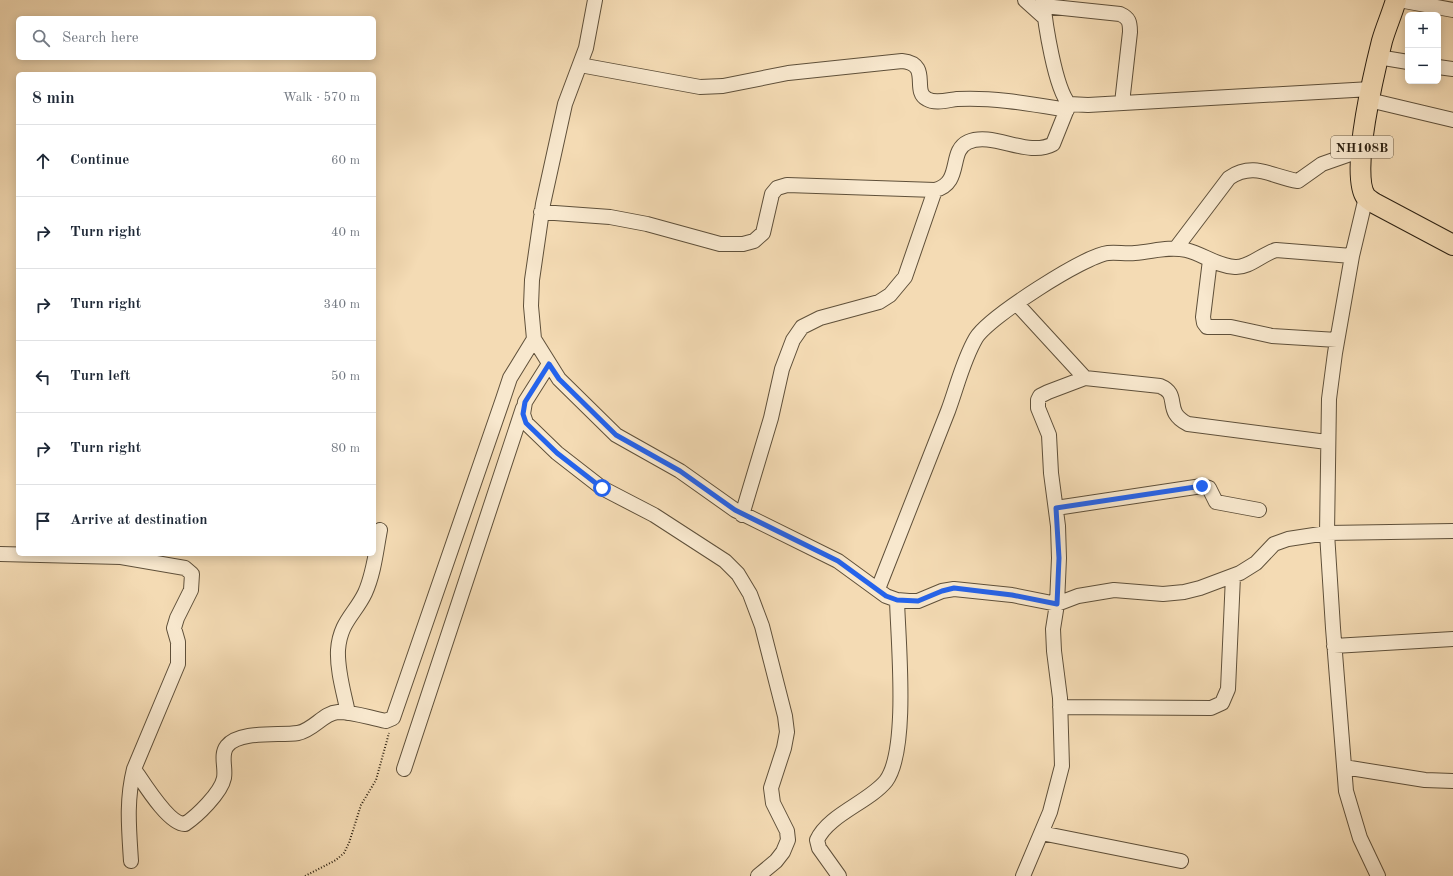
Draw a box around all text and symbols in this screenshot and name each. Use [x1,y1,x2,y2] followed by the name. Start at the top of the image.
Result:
[1405,12,1441,84] map controls
[1405,12,1441,48] button: +
[16,16,376,60] search box
[30,27,52,49] icon: search
[62,31,139,46] text: Search here
[1405,48,1441,84] button: −
[32,90,75,107] text: 8 min
[283,91,360,104] text: Walk · 570 m
[1331,136,1393,158] road number: NH108B
[32,150,54,172] icon: ahead
[70,153,129,168] text: Continue
[331,154,360,167] text: 60 m
[32,222,54,244] icon: right
[70,225,141,240] text: Turn right
[331,226,360,239] text: 40 m
[32,294,54,316] icon: right
[70,297,141,312] text: Turn right
[323,298,360,311] text: 340 m
[32,366,54,388] icon: left
[70,369,130,384] text: Turn left
[331,370,360,383] text: 50 m
[32,438,54,460] icon: right
[70,441,141,456] text: Turn right
[331,442,360,455] text: 80 m
[1193,477,1211,495] route end
[593,479,611,497] route start
[32,510,54,532] icon: arrive
[70,513,208,528] text: Arrive at destination

